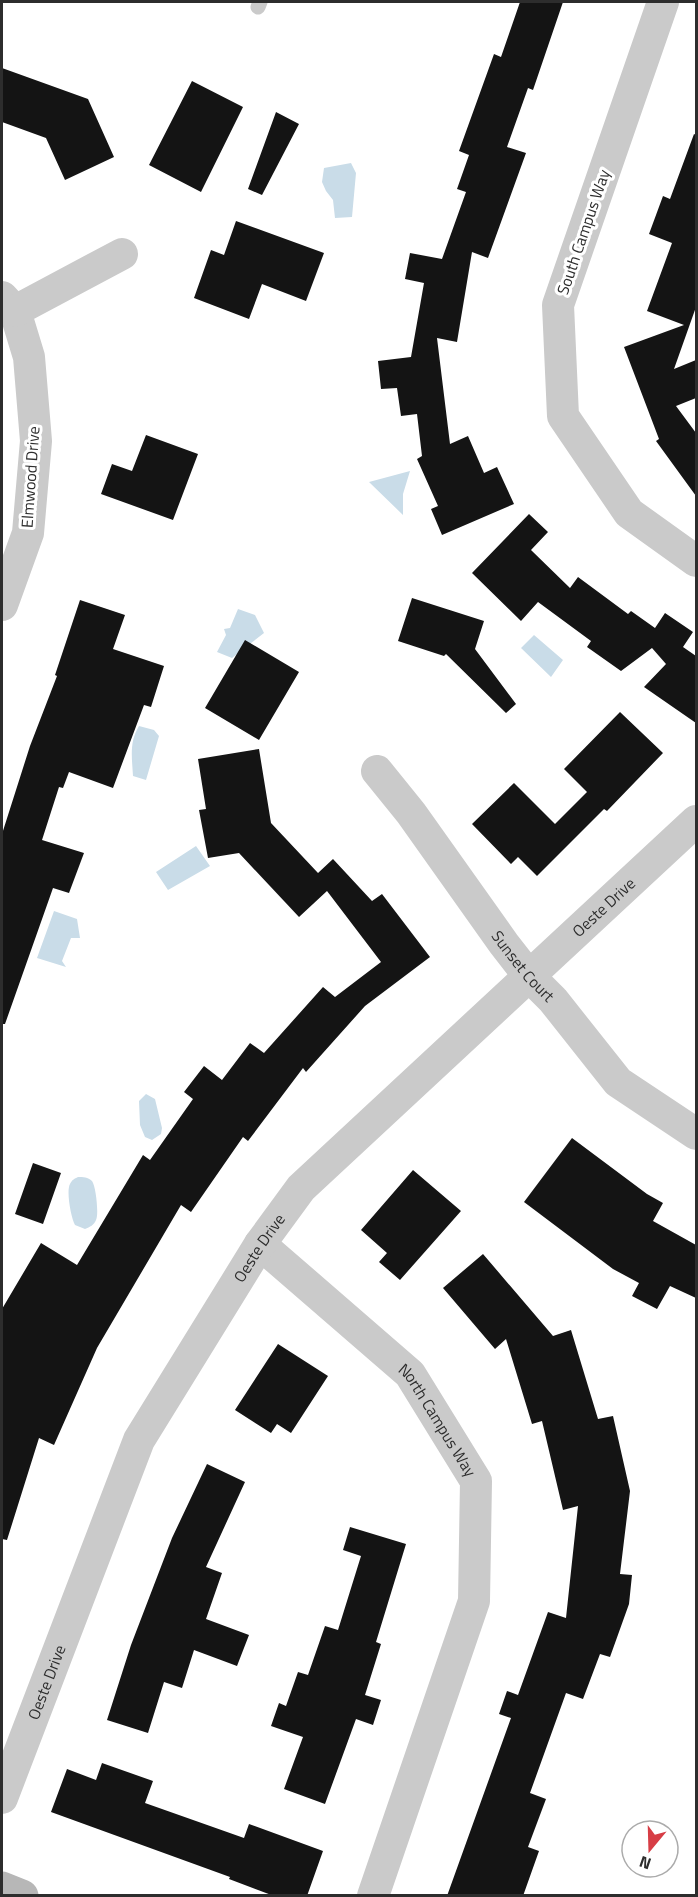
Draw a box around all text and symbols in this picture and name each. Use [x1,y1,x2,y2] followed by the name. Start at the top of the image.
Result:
[550,166,616,298] street label: South Campus Way
[14,425,46,529] street label: Elmwood Drive
[567,871,640,942] street label: Oeste Drive
[486,925,561,1008] street label: Sunset Court
[227,1208,291,1287] street label: Oeste Drive
[393,1357,483,1481] street label: North Campus Way
[21,1641,72,1723] street label: Oeste Drive
[620,1819,680,1879] north arrow
[636,1850,654,1876] text: N

